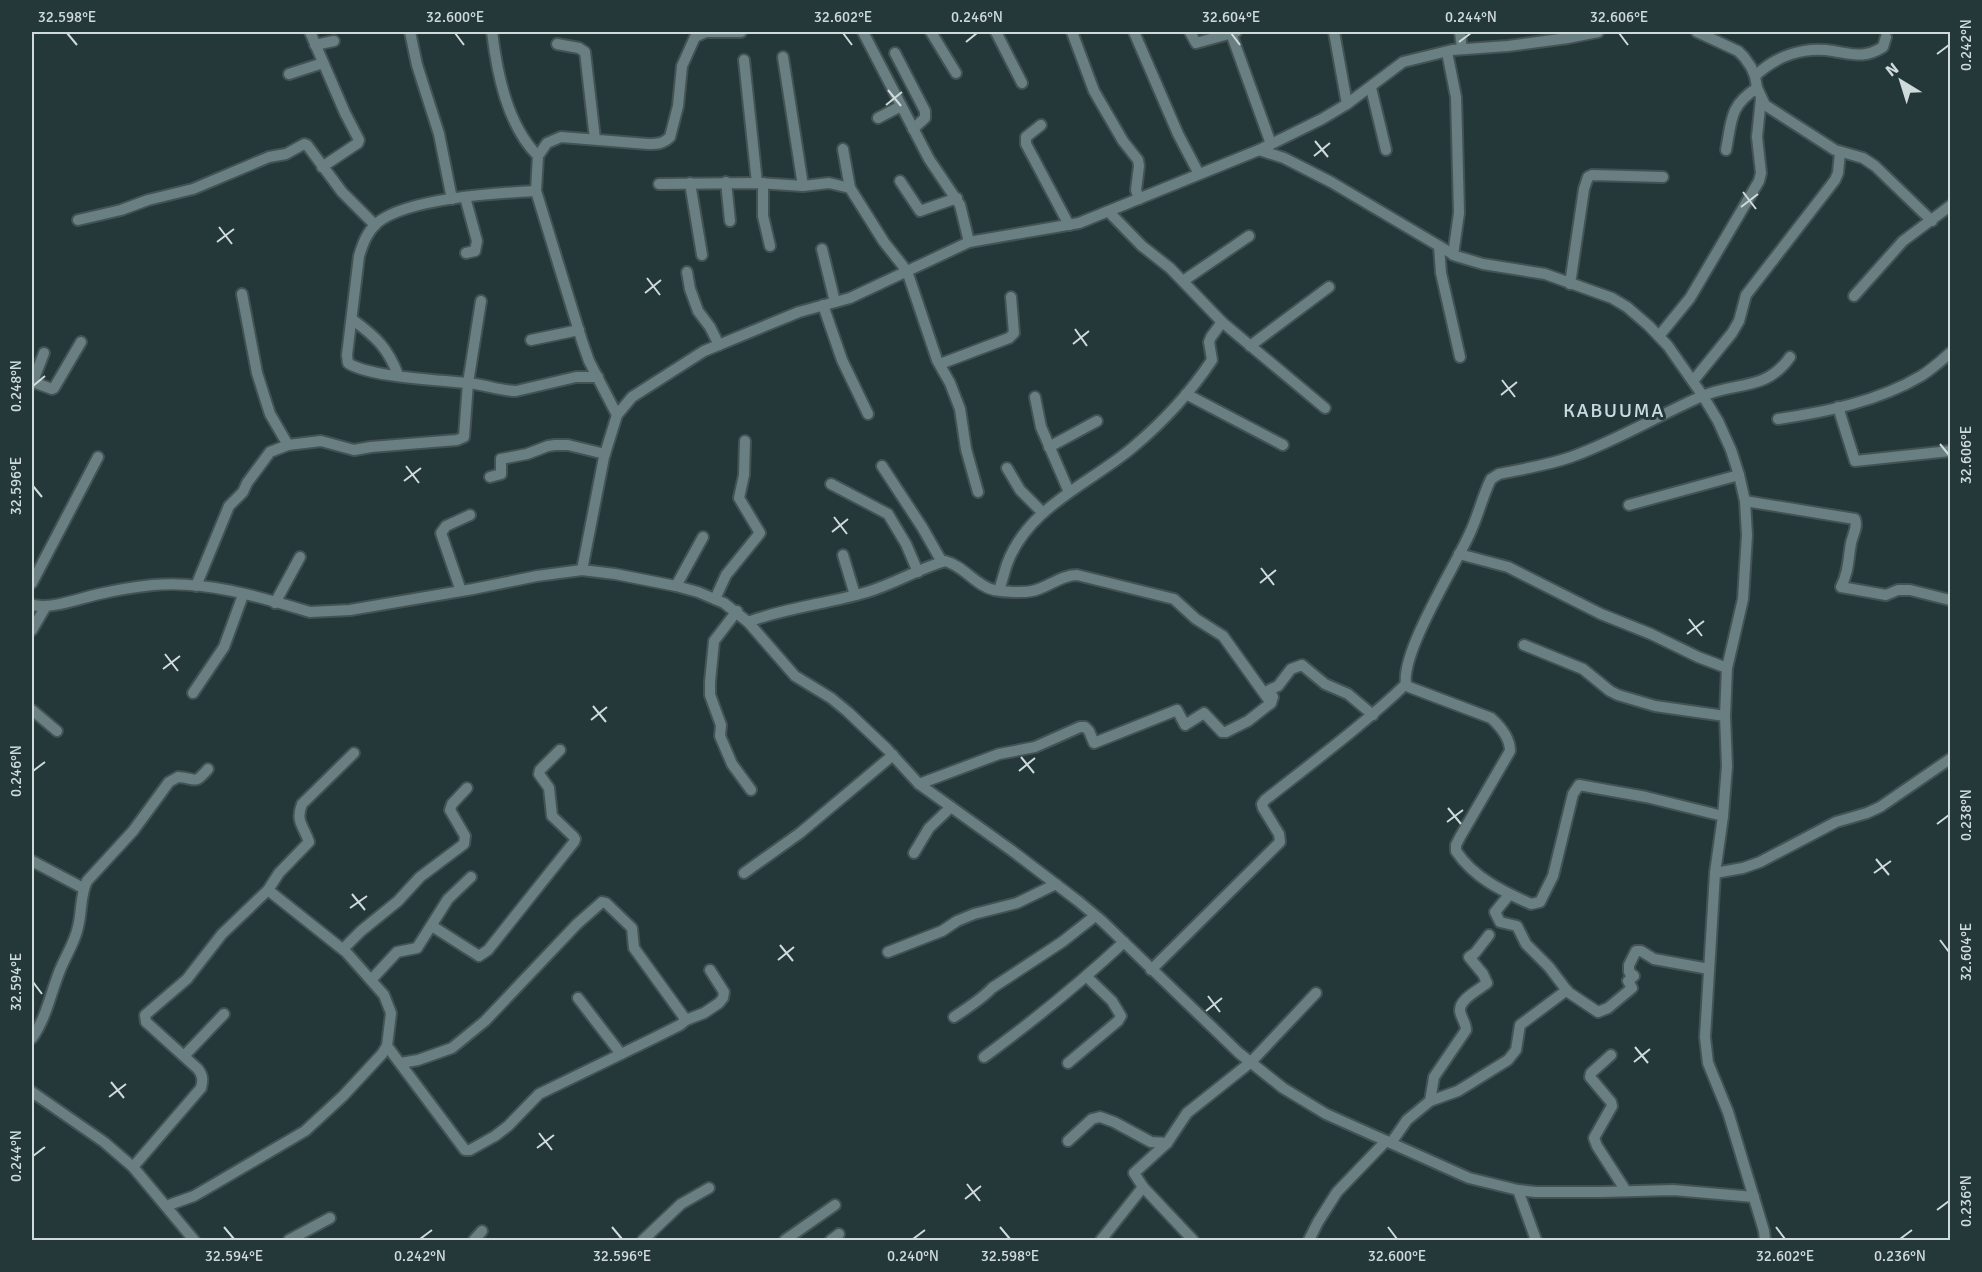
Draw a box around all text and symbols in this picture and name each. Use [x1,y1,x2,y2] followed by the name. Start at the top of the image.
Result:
[38,8,96,26] text: 32.598°E
[426,8,484,26] text: 32.600°E
[814,8,872,26] text: 32.602°E
[951,8,1003,26] text: 0.246°N
[1202,8,1260,26] text: 32.604°E
[1445,8,1497,26] text: 0.244°N
[1590,8,1648,26] text: 32.606°E
[1957,19,1975,71] text: 0.242°N
[1871,51,1931,111] north arrow
[1882,59,1903,81] text: N
[7,360,25,412] text: 0.248°N
[1563,398,1665,423] district label: KABUUMA
[1957,426,1975,484] text: 32.606°E
[7,457,25,515] text: 32.596°E
[7,745,25,797] text: 0.246°N
[1957,789,1975,841] text: 0.238°N
[1957,923,1975,981] text: 32.604°E
[7,953,25,1011] text: 32.594°E
[7,1130,25,1182] text: 0.244°N
[1957,1175,1975,1227] text: 0.236°N
[205,1247,263,1265] text: 32.594°E
[394,1247,446,1265] text: 0.242°N
[593,1247,651,1265] text: 32.596°E
[887,1247,939,1265] text: 0.240°N
[981,1247,1039,1265] text: 32.598°E
[1368,1247,1426,1265] text: 32.600°E
[1756,1247,1814,1265] text: 32.602°E
[1874,1247,1926,1265] text: 0.236°N

